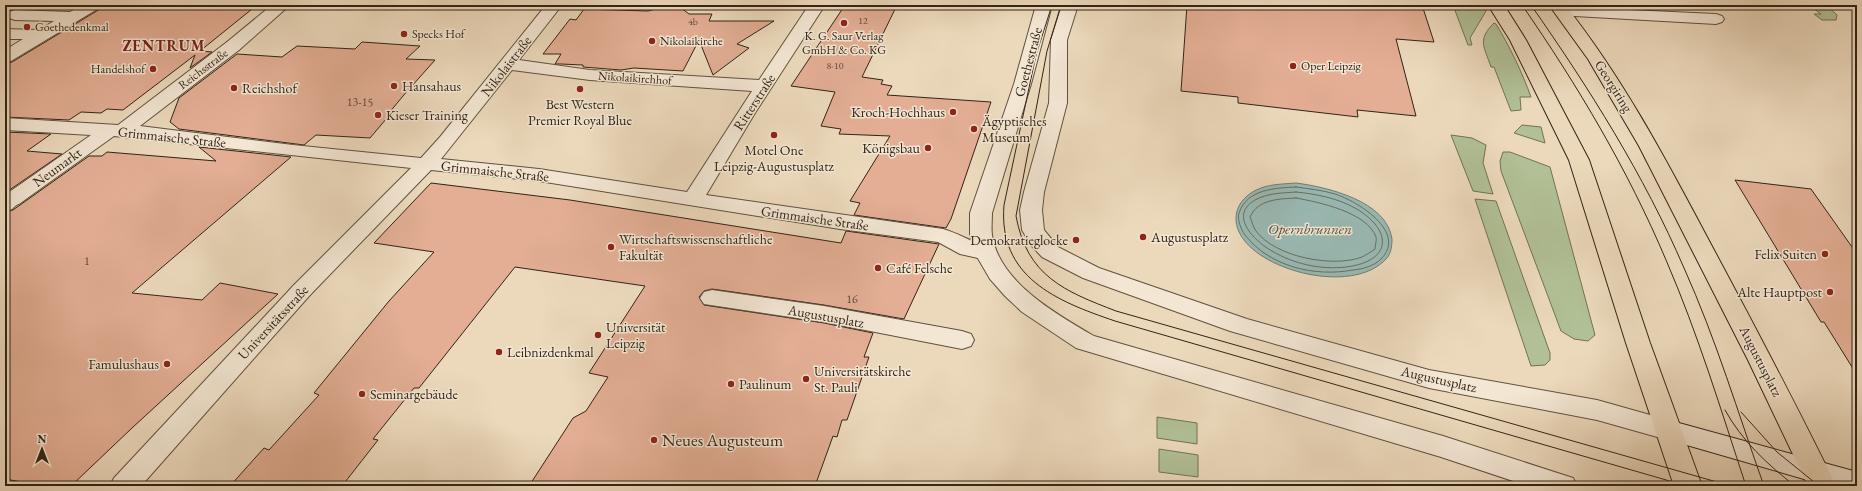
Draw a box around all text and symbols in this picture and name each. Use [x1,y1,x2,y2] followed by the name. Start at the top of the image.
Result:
[858,14,868,27] house number: 12
[688,15,698,28] house number: 4b
[839,18,849,28] marker: K. G. Saur Verlag GmbH & Co. KG
[35,19,109,35] place label: Goethedenkmal
[22,22,32,32] marker: Goethedenkmal
[1010,25,1046,99] street label: Goethestraße
[412,26,467,42] place label: Specks Hof
[802,28,886,58] place label: K. G. Saur Verlag GmbH & Co. KG
[399,29,409,39] marker: Specks Hof
[477,32,536,100] street label: Nikolaistraße
[660,33,723,49] place label: Nikolaikirche
[122,36,206,55] district label: ZENTRUM
[647,36,657,46] marker: Nikolaikirche
[175,45,231,93] street label: Reichsstraße
[1591,57,1638,116] street label: Georgiring
[1301,58,1362,74] place label: Oper Leipzig
[826,59,844,72] house number: 8-10
[91,61,147,77] place label: Handelshof
[1288,61,1298,71] marker: Oper Leipzig
[148,64,158,74] marker: Handelshof
[598,67,675,89] street label: Nikolaikirchhof
[729,70,779,134] street label: Ritterstraße
[402,77,462,95] place label: Hansahaus
[242,79,298,97] place label: Reichshof
[389,81,399,91] marker: Hansahaus
[229,83,239,93] marker: Reichshof
[575,84,585,94] marker: Best Western Premier Royal Blue
[347,94,373,110] house number: 13-15
[528,95,632,129] place label: Best Western Premier Royal Blue
[851,103,945,121] place label: Kroch-Hochhaus
[386,106,469,124] place label: Kieser Training
[948,107,958,117] marker: Kroch-Hochhaus
[373,110,383,120] marker: Kieser Training
[981,112,1047,146] place label: Ägyptisches Museum
[117,122,227,152] street label: Grimmaische Straße
[969,124,979,134] marker: Ägyptisches Museum
[769,130,779,140] marker: Motel One Leipzig-Augustusplatz
[862,139,921,157] place label: Königsbau
[714,141,835,175] place label: Motel One Leipzig-Augustusplatz
[29,143,85,191] street label: Neumarkt
[923,143,933,153] marker: Königsbau
[440,156,550,186] street label: Grimmaische Straße
[760,202,870,235] street label: Grimmaische Straße
[1268,219,1352,238] water label: Opernbrunnen
[1150,228,1229,246] place label: Augustusplatz
[619,230,773,264] place label: Wirtschaftswissenschaftliche Fakultät
[970,231,1069,249] place label: Demokratieglocke
[1138,232,1148,242] marker: Augustusplatz
[1071,235,1081,245] marker: Demokratieglocke
[606,242,616,252] marker: Wirtschaftswissenschaftliche Fakultät
[1755,245,1818,263] place label: Felix Suiten
[1820,249,1830,259] marker: Felix Suiten
[84,253,90,269] house number: 1
[886,259,953,277] place label: Café Felsche
[873,263,883,273] marker: Café Felsche
[234,281,313,363] street label: Universitätsstraße
[1736,283,1823,301] place label: Alte Hauptpost
[1825,287,1835,297] marker: Alte Hauptpost
[846,291,858,307] house number: 16
[786,300,866,332] street label: Augustusplatz
[606,318,666,352] place label: Universität Leipzig
[1735,322,1787,400] street label: Augustusplatz
[593,330,603,340] marker: Universität Leipzig
[507,343,594,361] place label: Leibnizdenkmal
[494,347,504,357] marker: Leibnizdenkmal
[88,355,159,373] place label: Famulushaus
[162,359,172,369] marker: Famulushaus
[1398,361,1479,397] street label: Augustusplatz
[814,362,912,396] place label: Universitätskirche St. Pauli
[801,374,811,384] marker: Universitätskirche St. Pauli
[739,375,792,393] place label: Paulinum
[726,379,736,389] marker: Paulinum
[370,385,458,403] place label: Seminargebäude
[357,389,367,399] marker: Seminargebäude
[22,429,62,469] north arrow
[662,429,783,451] place label: Neues Augusteum
[38,432,47,446] text: N
[649,435,659,445] marker: Neues Augusteum

